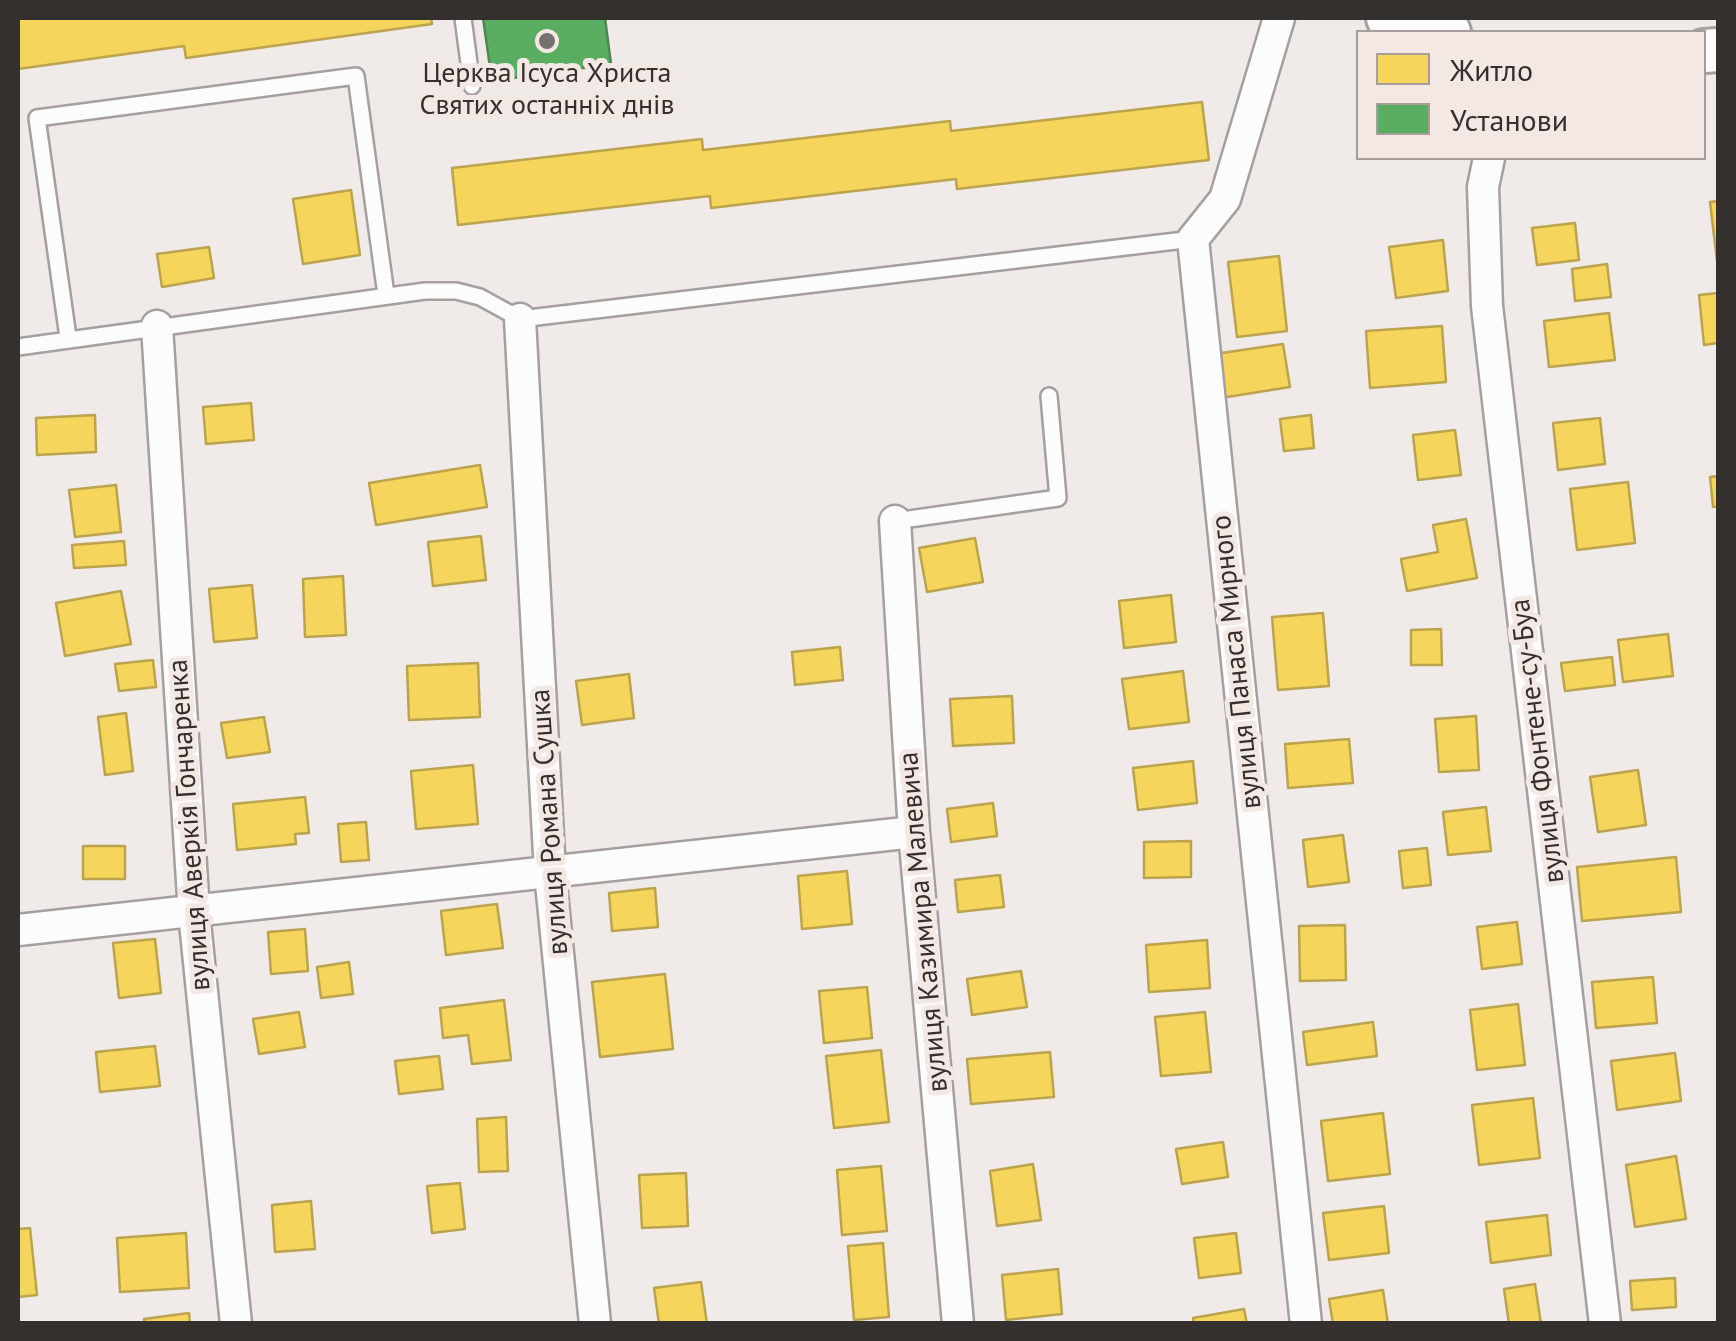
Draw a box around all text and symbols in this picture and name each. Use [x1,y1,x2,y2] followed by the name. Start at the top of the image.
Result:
[536,30,558,52] marker: Церква Ісуса Христа Святих останніх днів
[1356,30,1706,160] legend
[1450,50,1533,89] text: Житло
[419,57,675,123] place label: Церква Ісуса Христа Святих останніх днів
[1450,100,1568,139] text: Установи
[1205,514,1269,810] street label: вулиця Панаса Мирного
[1504,597,1572,885] street label: вулиця Фонтене-су-Буа
[162,658,218,992] street label: вулиця Аверкія Гончаренка
[524,688,576,956] street label: вулиця Романа Сушка
[892,750,956,1094] street label: вулиця Казимира Малевича

